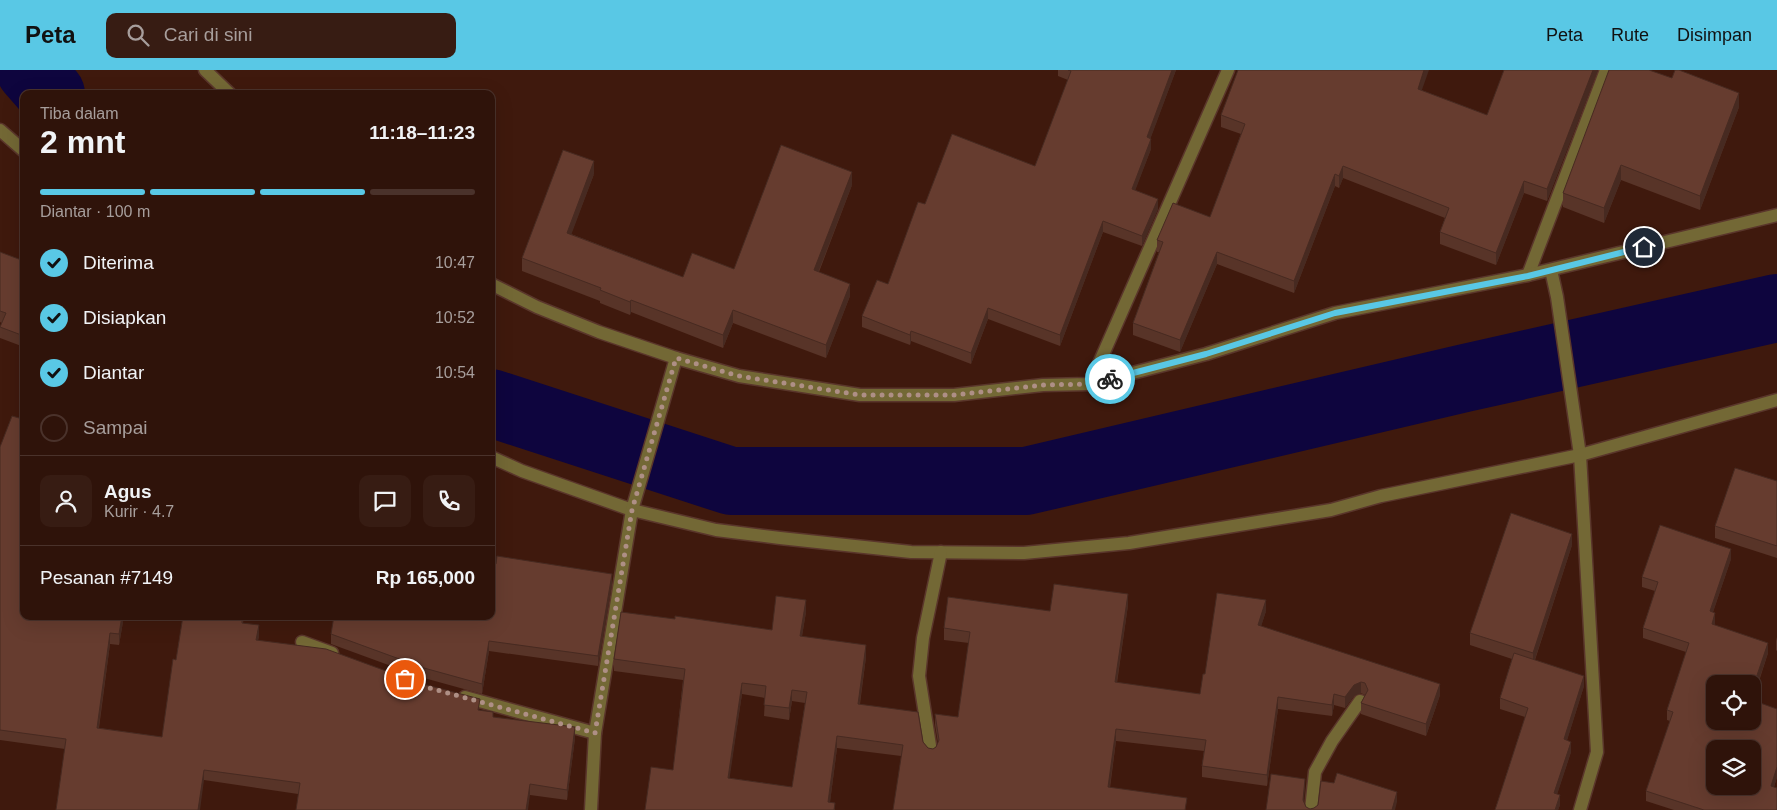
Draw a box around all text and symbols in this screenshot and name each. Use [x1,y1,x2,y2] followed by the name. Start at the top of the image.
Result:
[106,13,456,58] search box
[25,21,76,48] text: Peta
[124,21,152,49] icon: search
[164,24,252,45] text: Cari di sini
[1546,25,1583,45] text: Peta
[1611,25,1649,45] text: Rute
[1677,25,1752,45] text: Disimpan
[40,105,119,122] text: Tiba dalam
[369,122,475,143] text: 11:18–11:23
[40,124,125,160] text: 2 mnt
[40,203,150,220] text: Diantar · 100 m
[1623,226,1665,268] pin
[1630,233,1658,261] icon: home
[40,249,68,277] icon: check
[83,252,154,273] text: Diterima
[435,254,475,271] text: 10:47
[40,304,68,332] icon: check
[83,307,166,328] text: Disiapkan
[435,309,475,326] text: 10:52
[1085,354,1135,404] courier
[40,359,68,387] icon: check
[83,362,144,383] text: Diantar
[435,364,475,381] text: 10:54
[1096,365,1124,393] icon: bike
[83,417,147,438] text: Sampai
[40,475,92,527] button: person
[359,475,411,527] button: chat
[423,475,475,527] button: phone
[104,481,152,502] text: Agus
[104,503,174,520] text: Kurir · 4.7
[40,567,173,588] text: Pesanan #7149
[376,567,475,588] text: Rp 165,000
[384,658,426,700] pin
[391,665,419,693] icon: bag
[1706,675,1761,795] map controls
[1706,675,1761,730] button: locate
[1706,740,1761,795] button: layers

